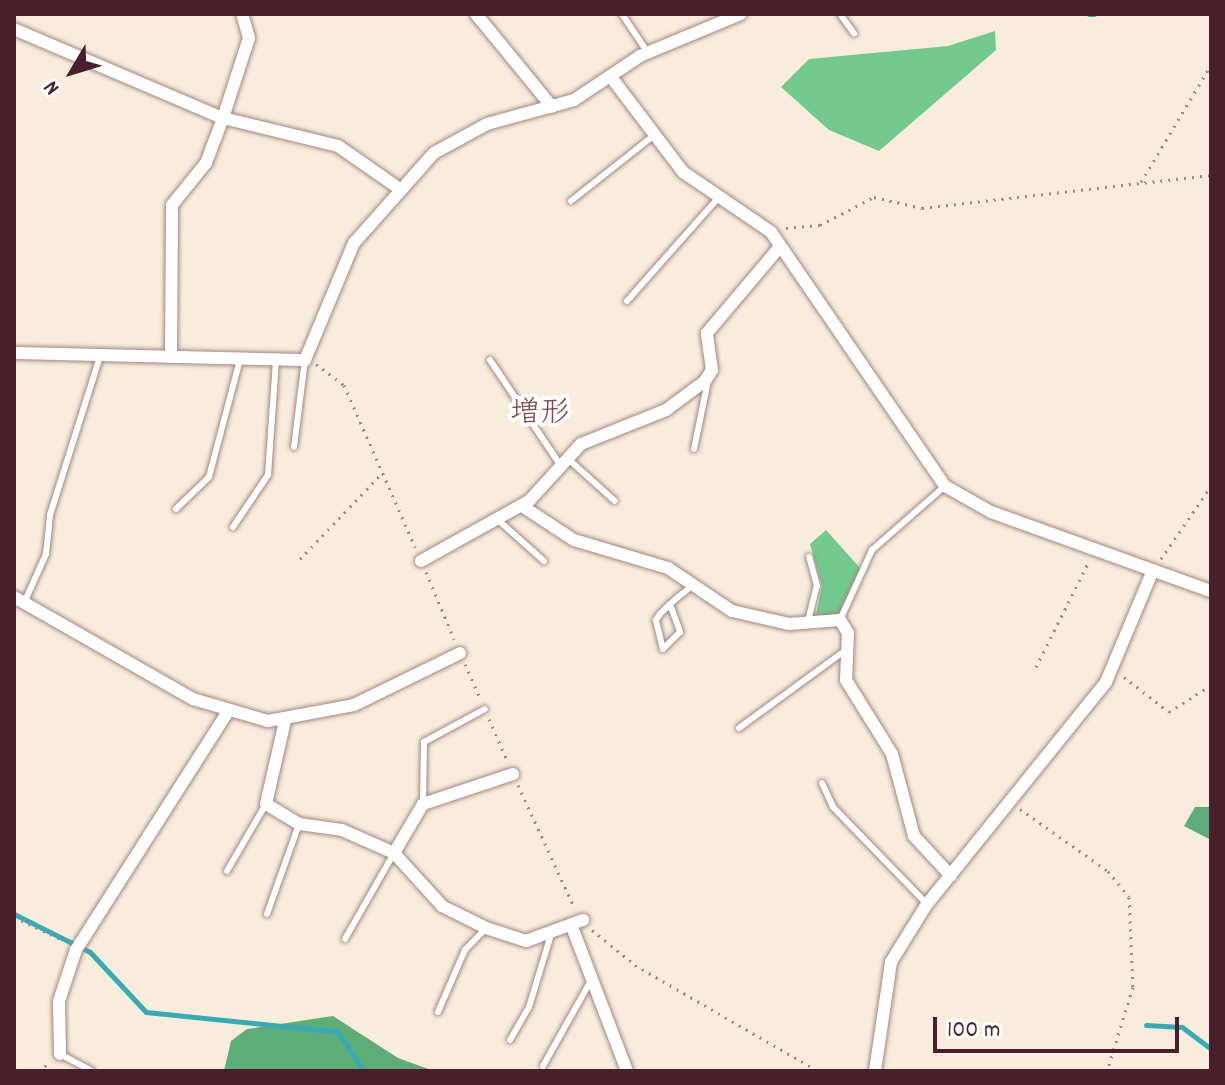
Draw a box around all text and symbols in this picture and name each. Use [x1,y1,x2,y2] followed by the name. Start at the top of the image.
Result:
[32,32,112,112] north arrow
[37,73,68,101] text: N
[510,398,570,434] district label: 増形
[937,1001,1183,1051] scale bar
[947,1014,1000,1048] text: 100 m

